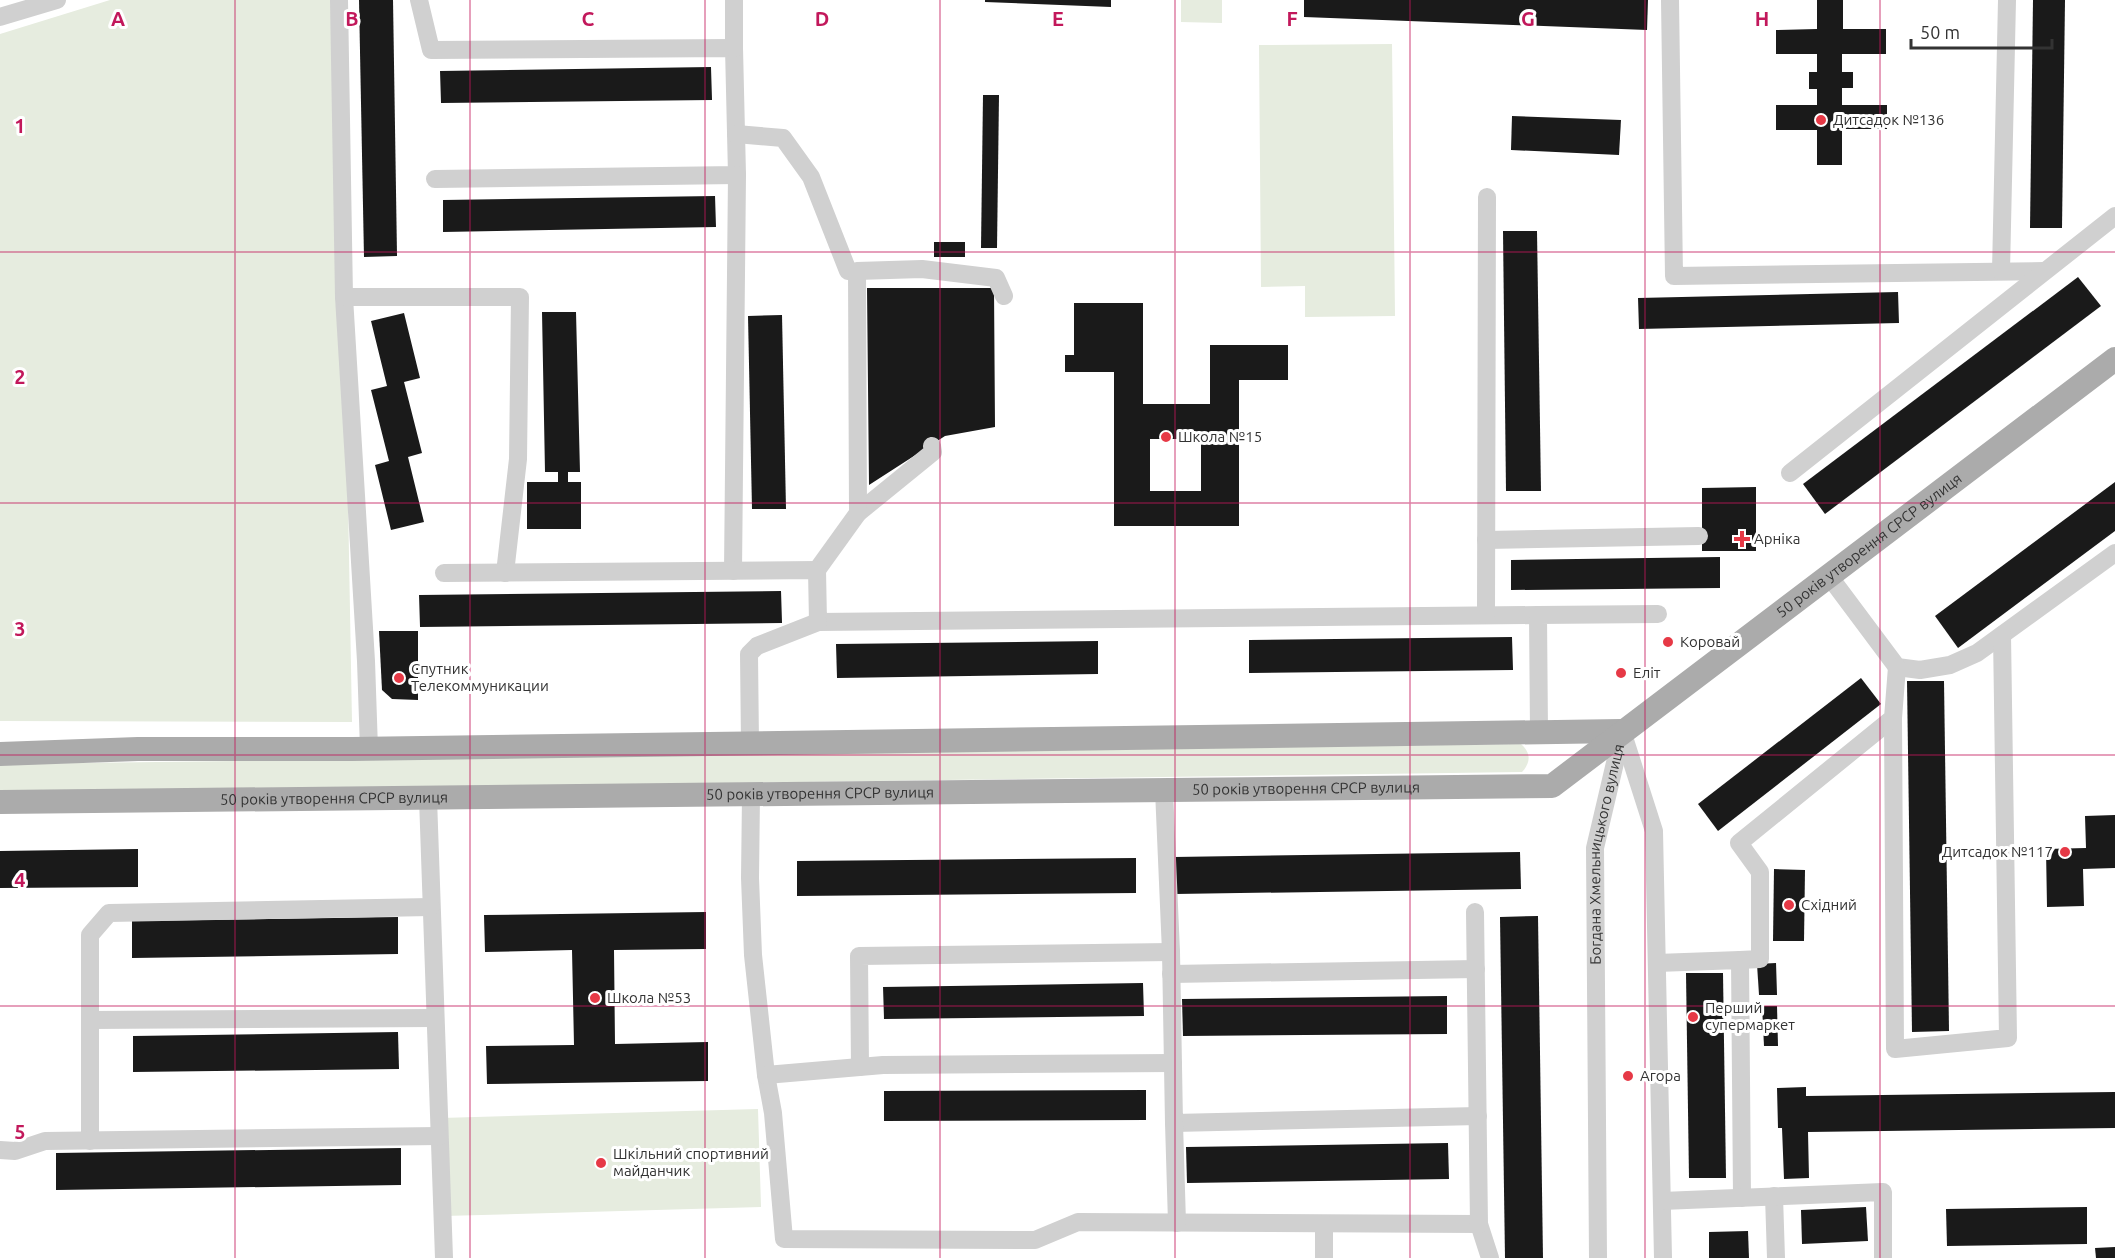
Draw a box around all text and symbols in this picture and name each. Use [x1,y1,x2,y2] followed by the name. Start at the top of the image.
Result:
[111,7,125,30] text: A
[345,7,359,30] text: B
[582,7,595,30] text: C
[815,7,829,30] text: D
[1052,7,1064,30] text: E
[1286,7,1298,30] text: F
[1521,7,1535,30] text: G
[1755,7,1769,30] text: H
[1911,12,2052,50] scale bar
[1920,22,1960,42] text: 50 m
[1833,111,1944,128] place label: Дитсадок №136
[1814,113,1828,127] marker: Дитсадок №136
[14,114,26,137] text: 1
[14,365,26,388] text: 2
[1178,428,1262,445] place label: Школа №15
[1159,430,1173,444] marker: Школа №15
[1773,469,1965,621] street label: 50 років утворення СРСР вулиця
[1754,530,1800,547] place label: Арніка
[1735,532,1749,546] marker: Арніка
[14,617,26,640] text: 3
[1680,633,1740,650] place label: Коровай
[1661,635,1675,649] marker: Коровай
[411,660,549,694] place label: Спутник Телекоммуникации
[1633,664,1661,681] place label: Еліт
[1614,666,1628,680] marker: Еліт
[392,671,406,685] marker: Спутник Телекоммуникации
[1586,742,1627,965] street label: Богдана Хмельницького вулиця
[1192,778,1420,798] street label: 50 років утворення СРСР вулиця
[706,783,934,803] street label: 50 років утворення СРСР вулиця
[220,788,448,808] street label: 50 років утворення СРСР вулиця
[1942,843,2053,860] place label: Дитсадок №117
[2058,845,2072,859] marker: Дитсадок №117
[14,868,26,891] text: 4
[1801,896,1857,913] place label: Східний
[1782,898,1796,912] marker: Східний
[607,989,691,1006] place label: Школа №53
[588,991,602,1005] marker: Школа №53
[1705,999,1795,1033] place label: Перший супермаркет
[1686,1010,1700,1024] marker: Перший супермаркет
[1640,1067,1681,1084] place label: Агора
[1621,1069,1635,1083] marker: Агора
[14,1120,26,1143] text: 5
[613,1145,769,1179] place label: Шкільний спортивний майданчик
[594,1156,608,1170] marker: Шкільний спортивний майданчик

